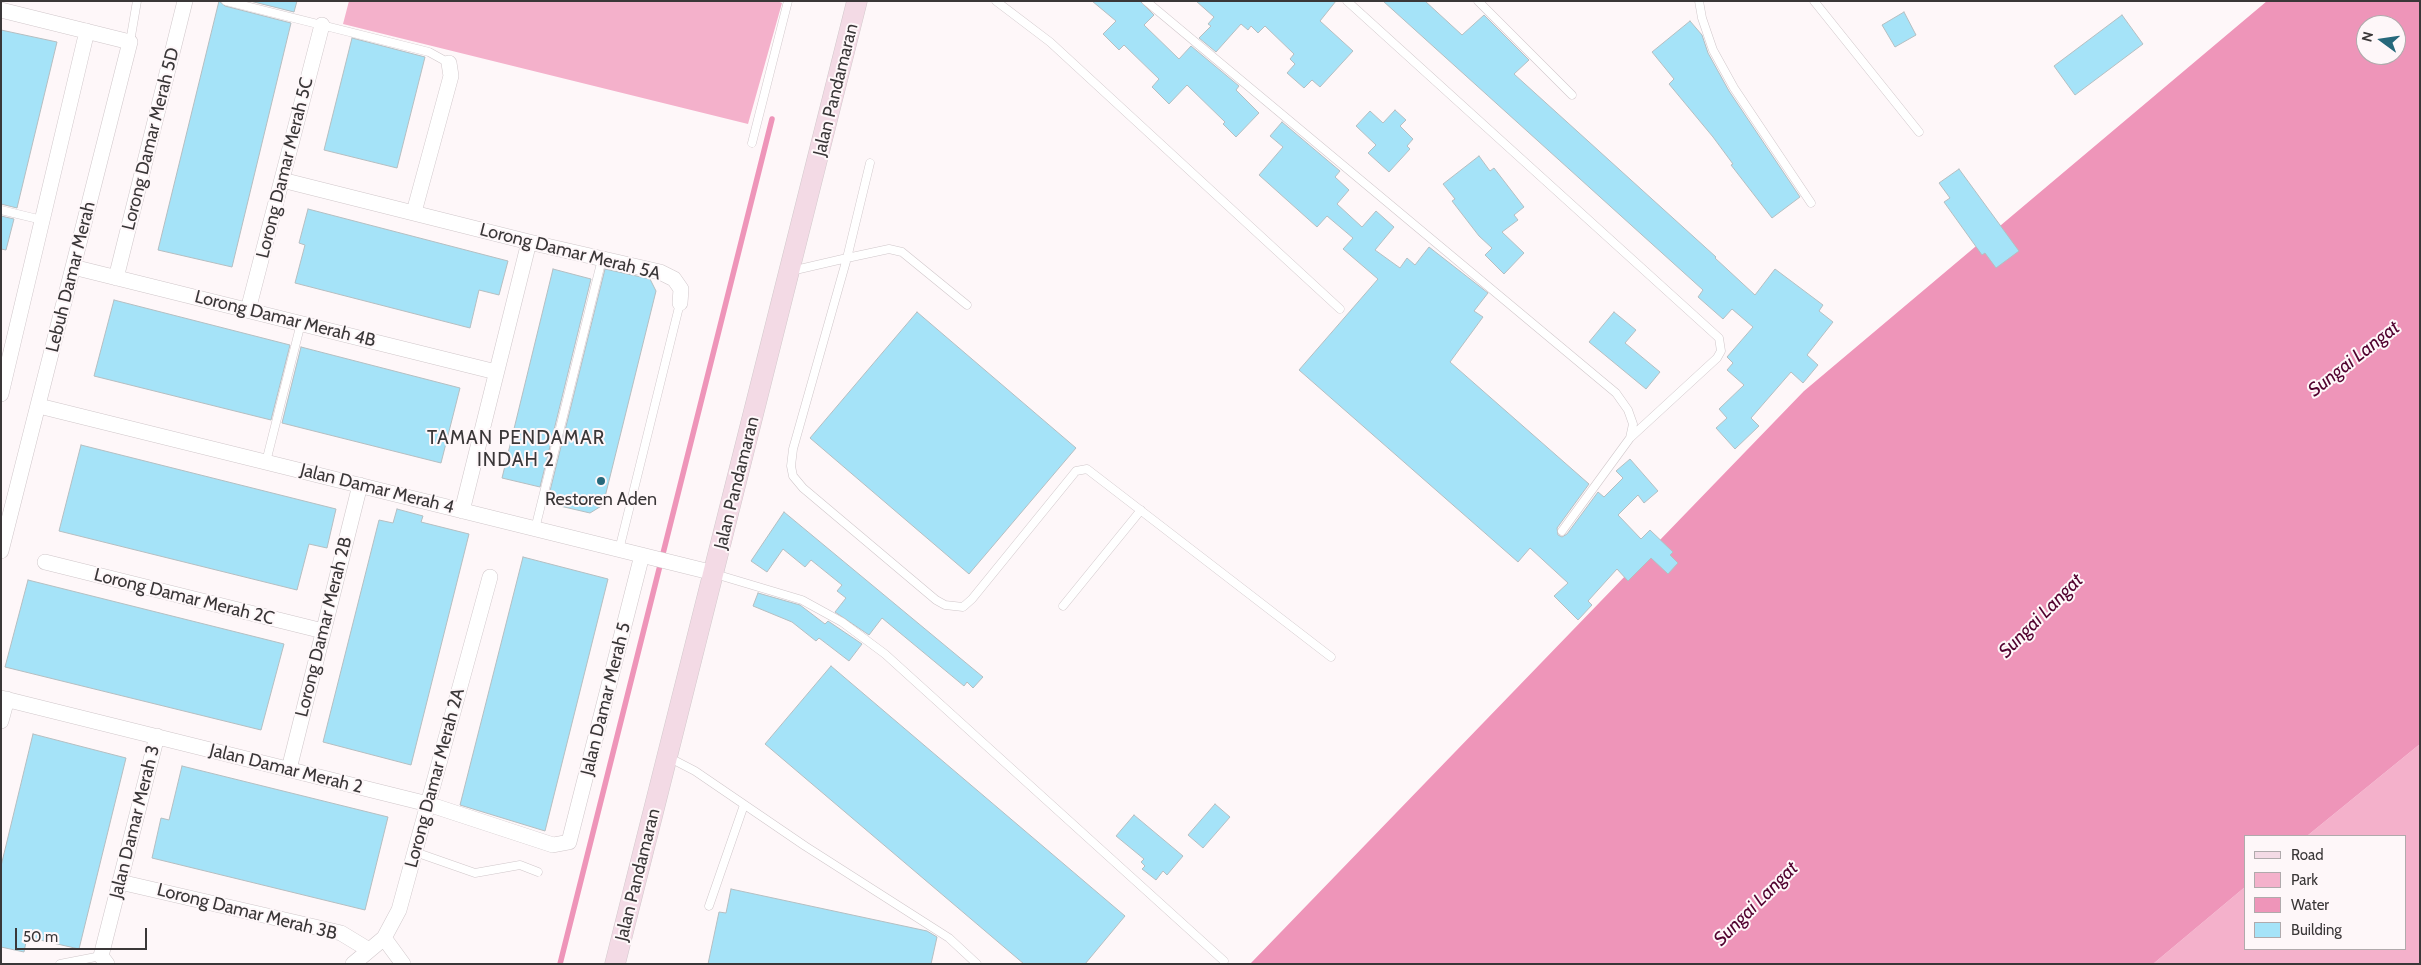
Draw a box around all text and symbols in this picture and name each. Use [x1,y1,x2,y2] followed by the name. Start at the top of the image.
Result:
[2356,15,2406,65] north arrow
[809,21,863,159] street label: Jalan Pandamaran
[2357,30,2377,44] text: N
[118,45,184,233] street label: Lorong Damar Merah 5D
[252,75,318,261] street label: Lorong Damar Merah 5C
[42,199,100,355] street label: Lebuh Damar Merah
[477,219,663,285] street label: Lorong Damar Merah 5A
[192,286,378,352] street label: Lorong Damar Merah 4B
[2304,316,2404,402] water label: Sungai Langat
[710,414,764,552] street label: Jalan Pandamaran
[425,427,607,471] district label: TAMAN PENDAMAR INDAH 2
[298,459,456,519] street label: Jalan Damar Merah 4
[595,475,607,487] marker: Restoren Aden
[545,489,657,511] place label: Restoren Aden
[291,535,357,719] street label: Lorong Damar Merah 2B
[92,564,276,630] street label: Lorong Damar Merah 2C
[1994,569,2088,663] water label: Sungai Langat
[577,620,635,778] street label: Jalan Damar Merah 5
[401,686,469,870] street label: Lorong Damar Merah 2A
[207,740,365,798] street label: Jalan Damar Merah 2
[106,743,164,901] street label: Jalan Damar Merah 3
[611,806,665,944] street label: Jalan Pandamaran
[2244,835,2406,950] legend
[2291,846,2324,864] text: Road
[1709,857,1803,951] water label: Sungai Langat
[2291,871,2318,889] text: Park
[155,879,339,945] street label: Lorong Damar Merah 3B
[2291,896,2329,914] text: Water
[18,918,150,950] scale bar
[2291,921,2342,939] text: Building
[23,928,58,946] text: 50 m

